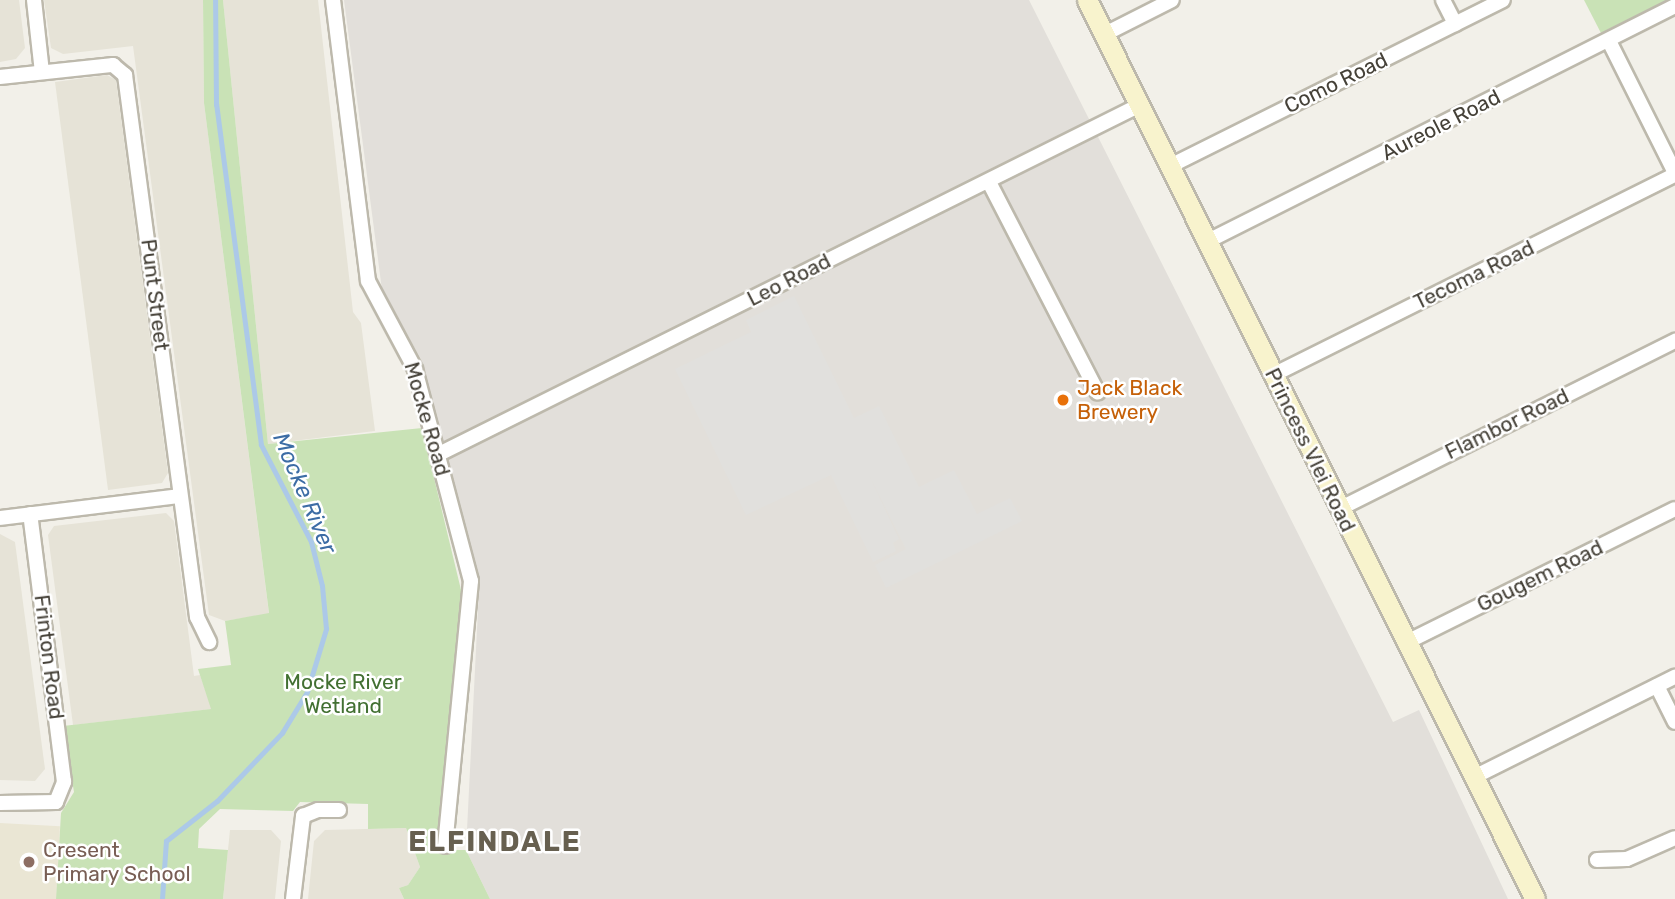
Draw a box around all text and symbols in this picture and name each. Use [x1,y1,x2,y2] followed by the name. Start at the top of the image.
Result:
[1280,47,1392,119] street label: Como Road
[1377,84,1505,166] street label: Aureole Road
[1410,235,1538,315] street label: Tecoma Road
[136,238,174,352] street label: Punt Street
[743,248,835,312] street label: Leo Road
[399,359,455,479] street label: Mocke Road
[1259,364,1361,536] street label: Princess Vlei Road
[1077,375,1183,425] place label: Jack Black Brewery
[1441,383,1573,465] street label: Flambor Road
[1055,392,1071,408] marker: Jack Black Brewery
[267,428,343,558] water label: Mocke River
[1473,535,1607,617] street label: Gougem Road
[29,593,69,721] street label: Frinton Road
[284,669,402,719] park label: Mocke River Wetland
[409,825,581,859] district label: ELFINDALE
[43,837,191,887] place label: Cresent Primary School
[21,854,37,870] marker: Cresent Primary School

